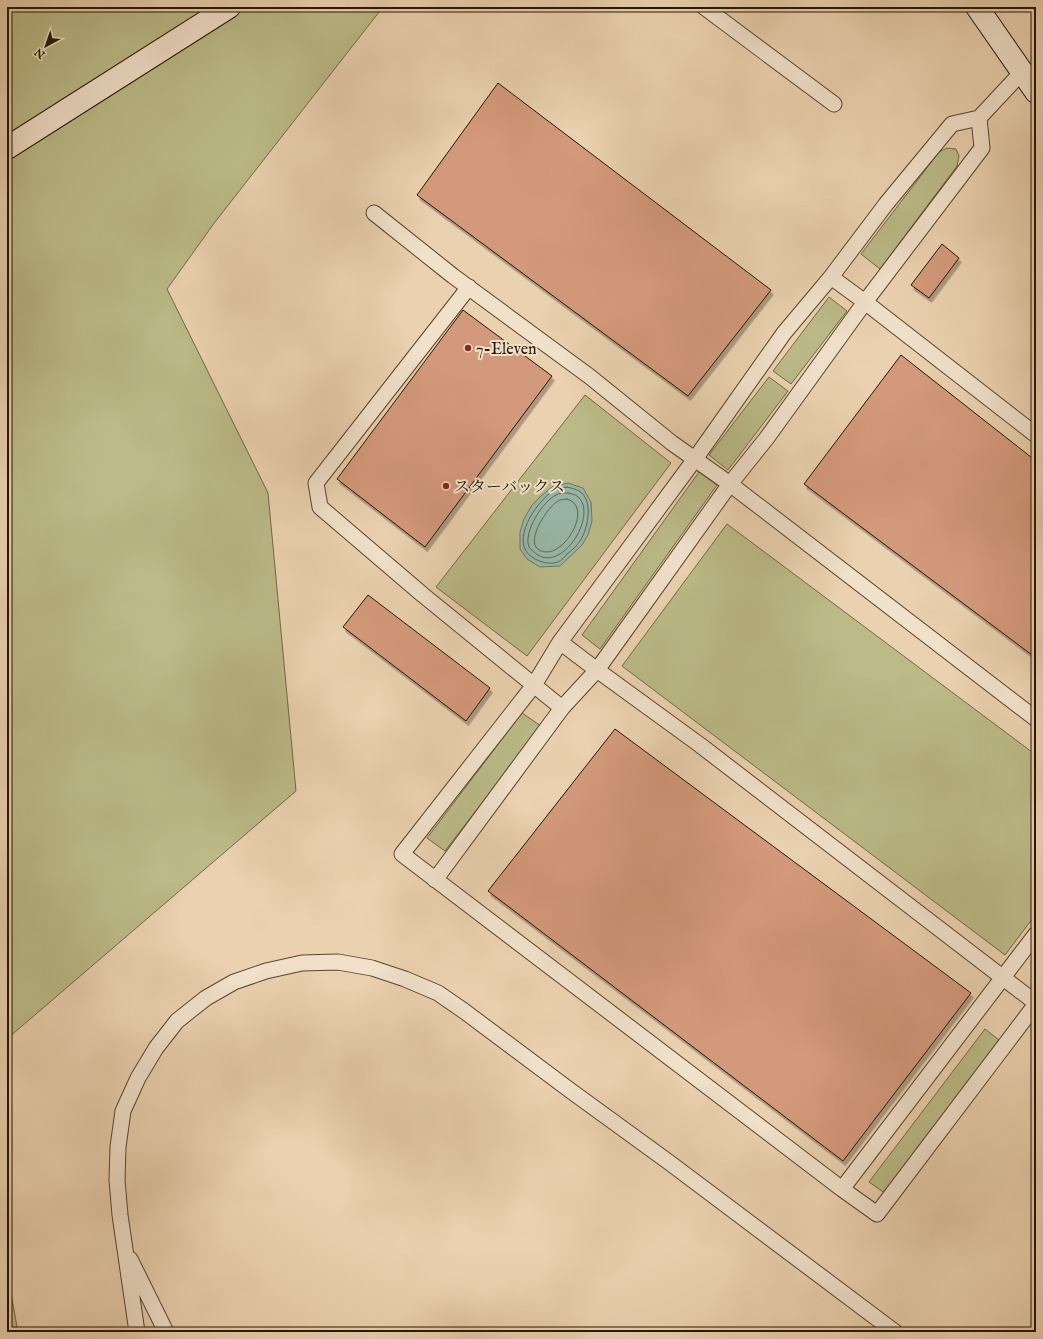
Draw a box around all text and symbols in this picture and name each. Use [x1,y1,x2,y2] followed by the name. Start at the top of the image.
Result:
[26,26,66,66] north arrow
[32,44,49,62] text: N
[476,340,537,360] place label: 7-Eleven
[463,343,473,353] marker: 7-Eleven
[454,478,565,498] place label: スターバックス
[441,481,451,491] marker: スターバックス

